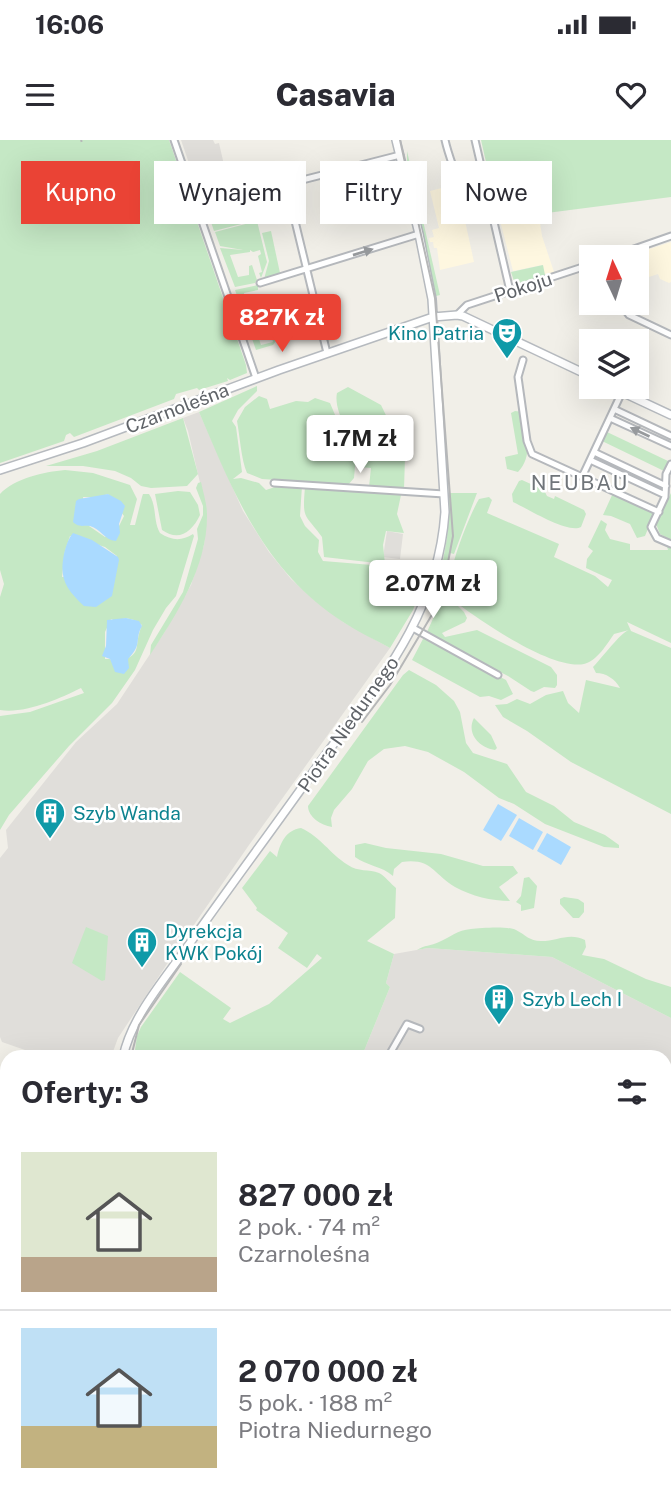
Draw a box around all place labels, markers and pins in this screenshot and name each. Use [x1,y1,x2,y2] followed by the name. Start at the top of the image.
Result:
[217,294,347,354] pin: 827K zł
[490,316,524,360] theatre icon: Kino Patria
[388,322,484,344] place label: Kino Patria
[295,416,425,475] pin: 1.7M zł
[361,560,505,620] pin: 2.07M zł
[33,796,67,840] building icon: Szyb Wanda
[73,802,181,824] place label: Szyb Wanda
[165,920,262,964] place label: Dyrekcja KWK Pokój
[125,925,159,969] building icon: Dyrekcja KWK Pokój
[482,982,516,1026] building icon: Szyb Lech I
[522,988,622,1010] place label: Szyb Lech I

